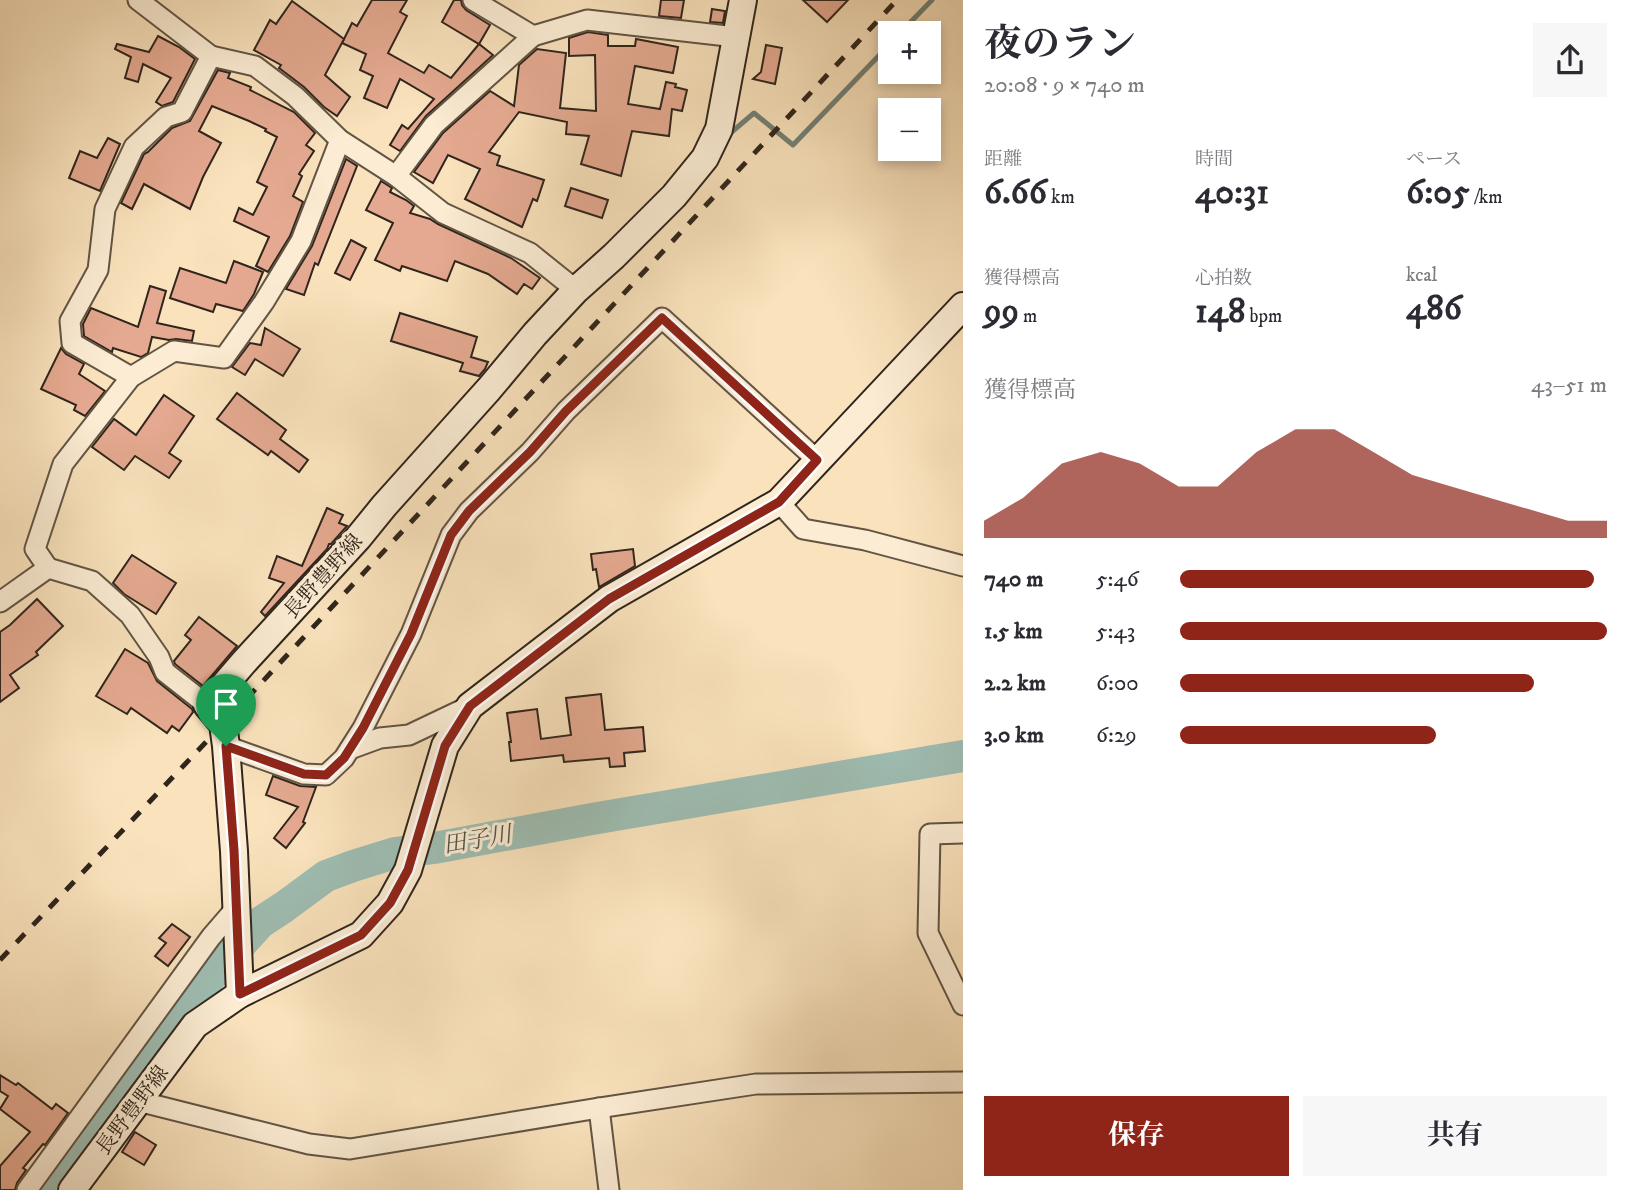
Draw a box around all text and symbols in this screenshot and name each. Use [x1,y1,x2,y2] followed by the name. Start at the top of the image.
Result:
[878,21,941,161] map controls
[878,21,941,84] button: +
[984,21,1136,69] text: 夜のラン
[1533,23,1607,97] button: share
[984,71,1145,100] text: 20:08 · 9 × 740 m
[878,98,941,161] button: −
[984,148,1022,171] text: 距離
[1195,148,1233,171] text: 時間
[1406,148,1462,171] text: ペース
[984,171,1047,215] text: 6.66
[1195,171,1269,215] text: 40:31
[1406,171,1470,215] text: 6:05
[1047,186,1075,209] text: km
[1470,186,1503,209] text: /km
[1406,264,1437,287] text: kcal
[984,267,1060,290] text: 獲得標高
[1195,267,1252,290] text: 心拍数
[1406,287,1462,331] text: 486
[984,290,1019,334] text: 99
[1195,290,1246,334] text: 148
[1019,305,1037,328] text: m
[1246,305,1282,328] text: bpm
[1531,371,1607,400] text: 43–51 m
[984,376,1076,405] text: 獲得標高
[279,529,369,624] street label: 長野豊野線
[984,565,1044,594] text: 740 m
[1096,565,1139,594] text: 5:46
[984,617,1043,646] text: 1.5 km
[1096,617,1135,646] text: 5:43
[984,669,1046,698] text: 2.2 km
[1096,669,1139,698] text: 6:00
[196,674,256,746] pin
[207,685,245,723] icon: arrive
[984,721,1044,750] text: 3.0 km
[1096,721,1137,750] text: 6:29
[441,820,517,861] water label: 田子川
[91,1061,175,1160] street label: 長野豊野線
[984,1096,1289,1176] button: 保存
[1303,1096,1607,1176] button: 共有

